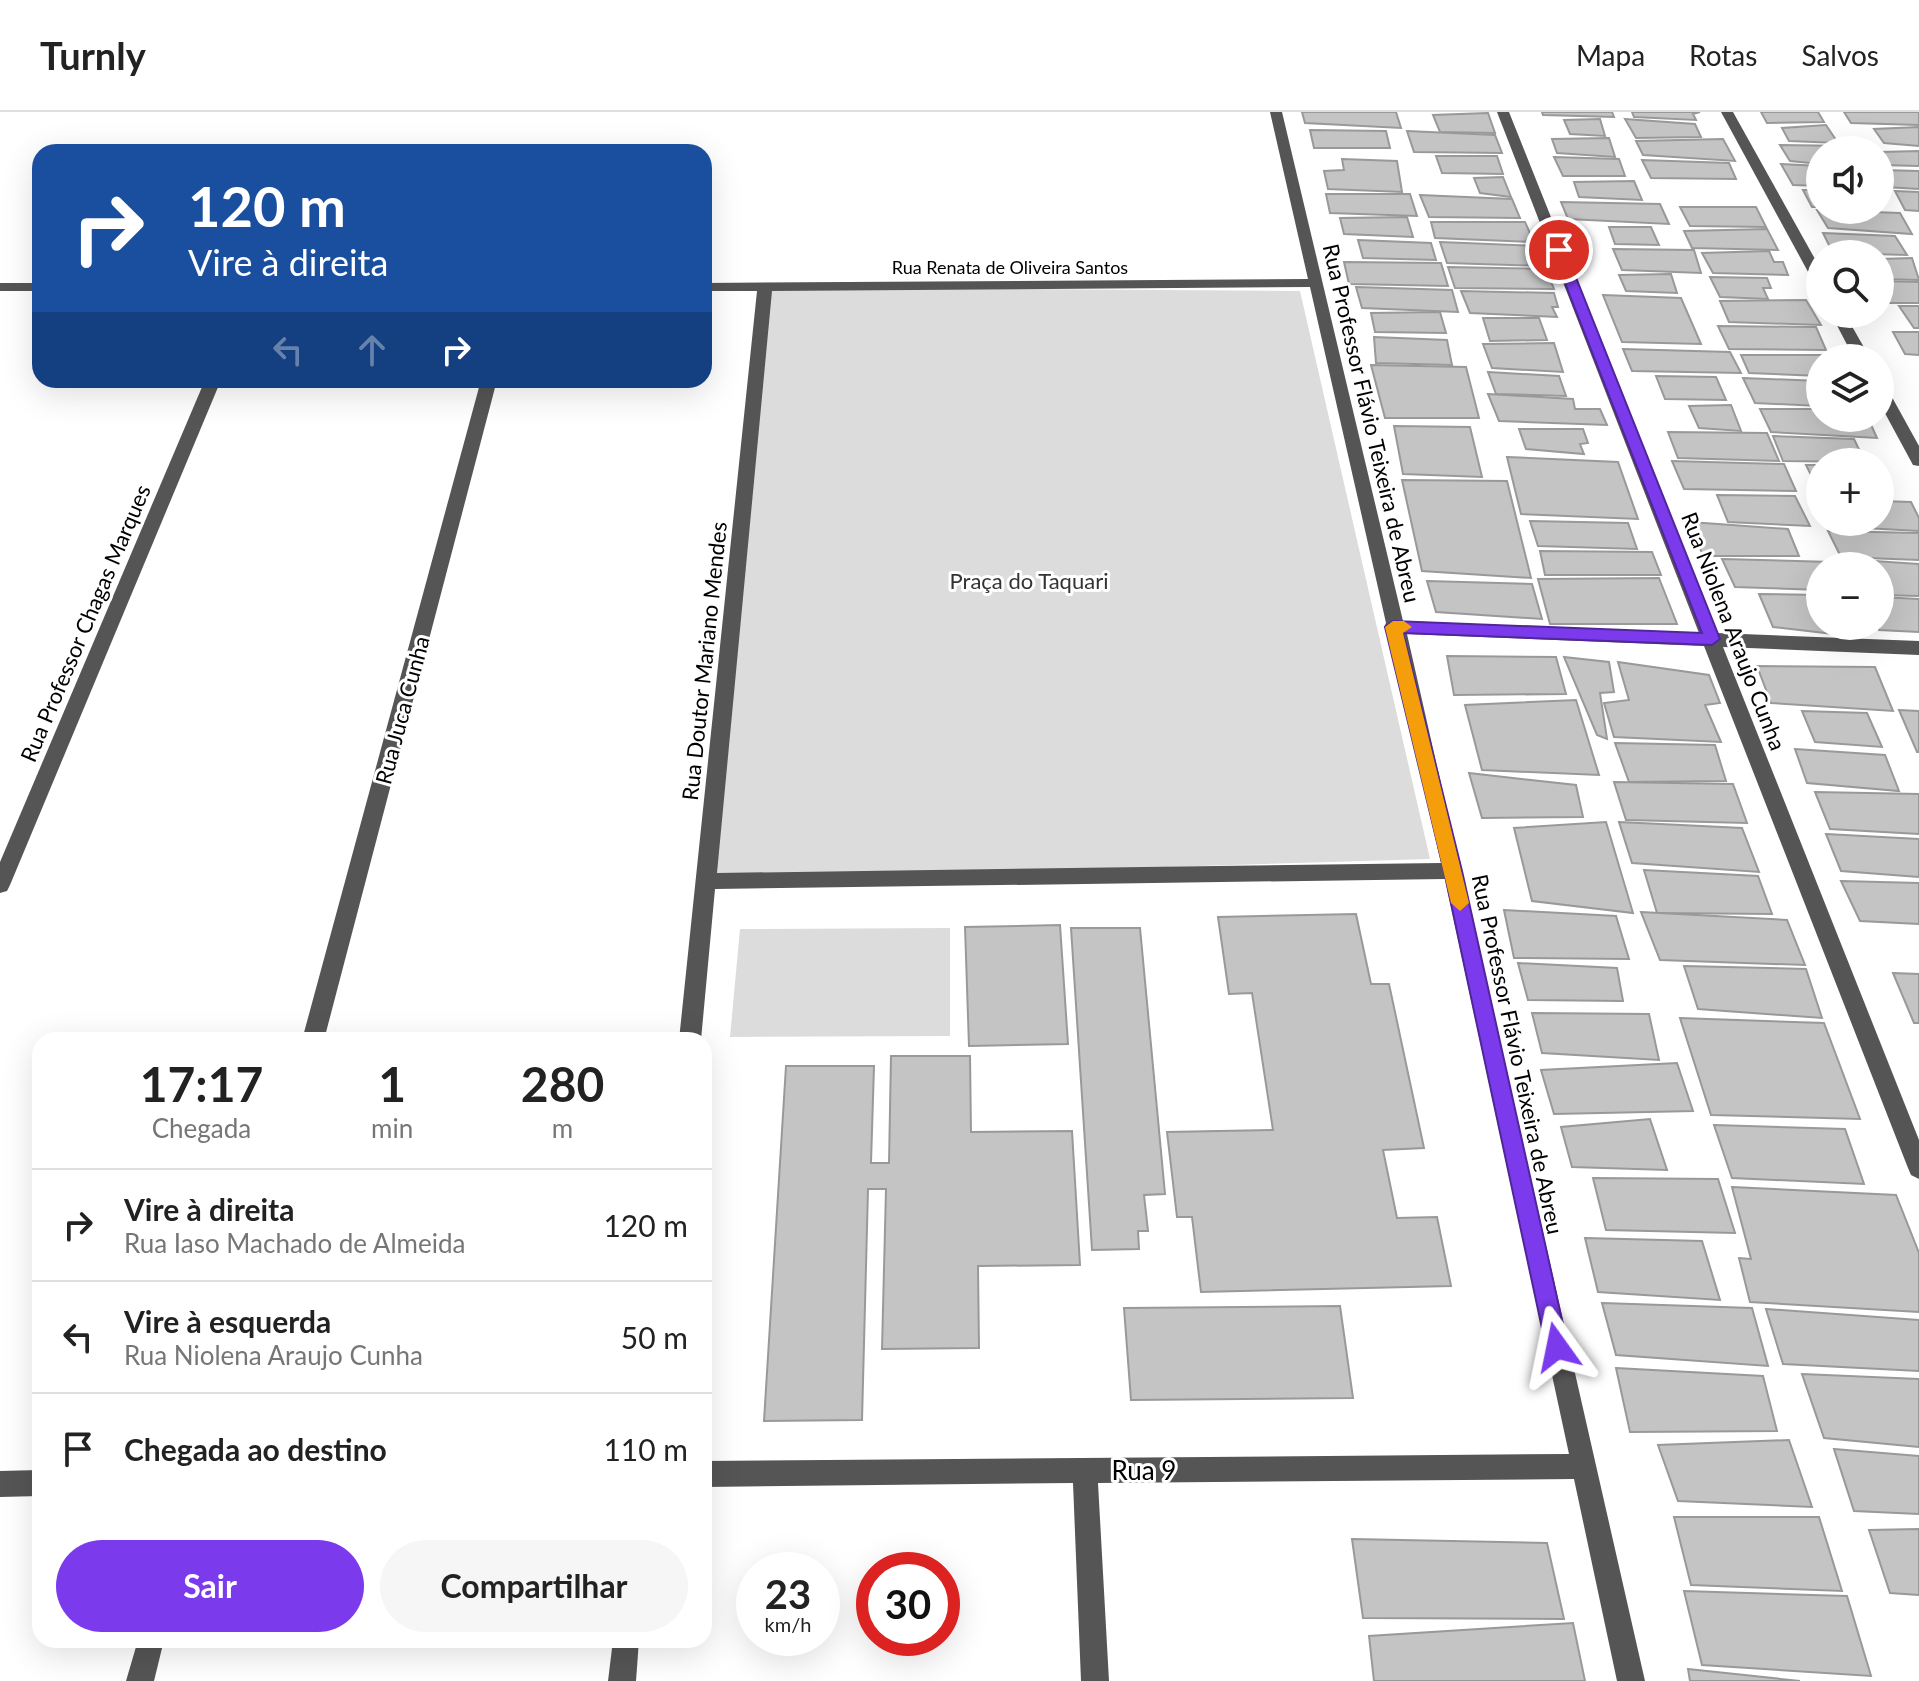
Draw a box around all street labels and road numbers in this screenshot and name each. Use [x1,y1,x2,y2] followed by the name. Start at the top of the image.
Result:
[1318,241,1426,605] street label: Rua Professor Flávio Teixeira de Abreu
[892,256,1128,278] street label: Rua Renata de Oliveira Santos
[14,480,156,766] street label: Rua Professor Chagas Marques
[1676,508,1792,754] street label: Rua Niolena Araujo Cunha
[676,520,732,802] street label: Rua Doutor Mariano Mendes
[369,633,435,787] street label: Rua Juca Cunha
[1467,872,1569,1236] street label: Rua Professor Flávio Teixeira de Abreu
[1112,1454,1176,1486] street label: Rua 9

